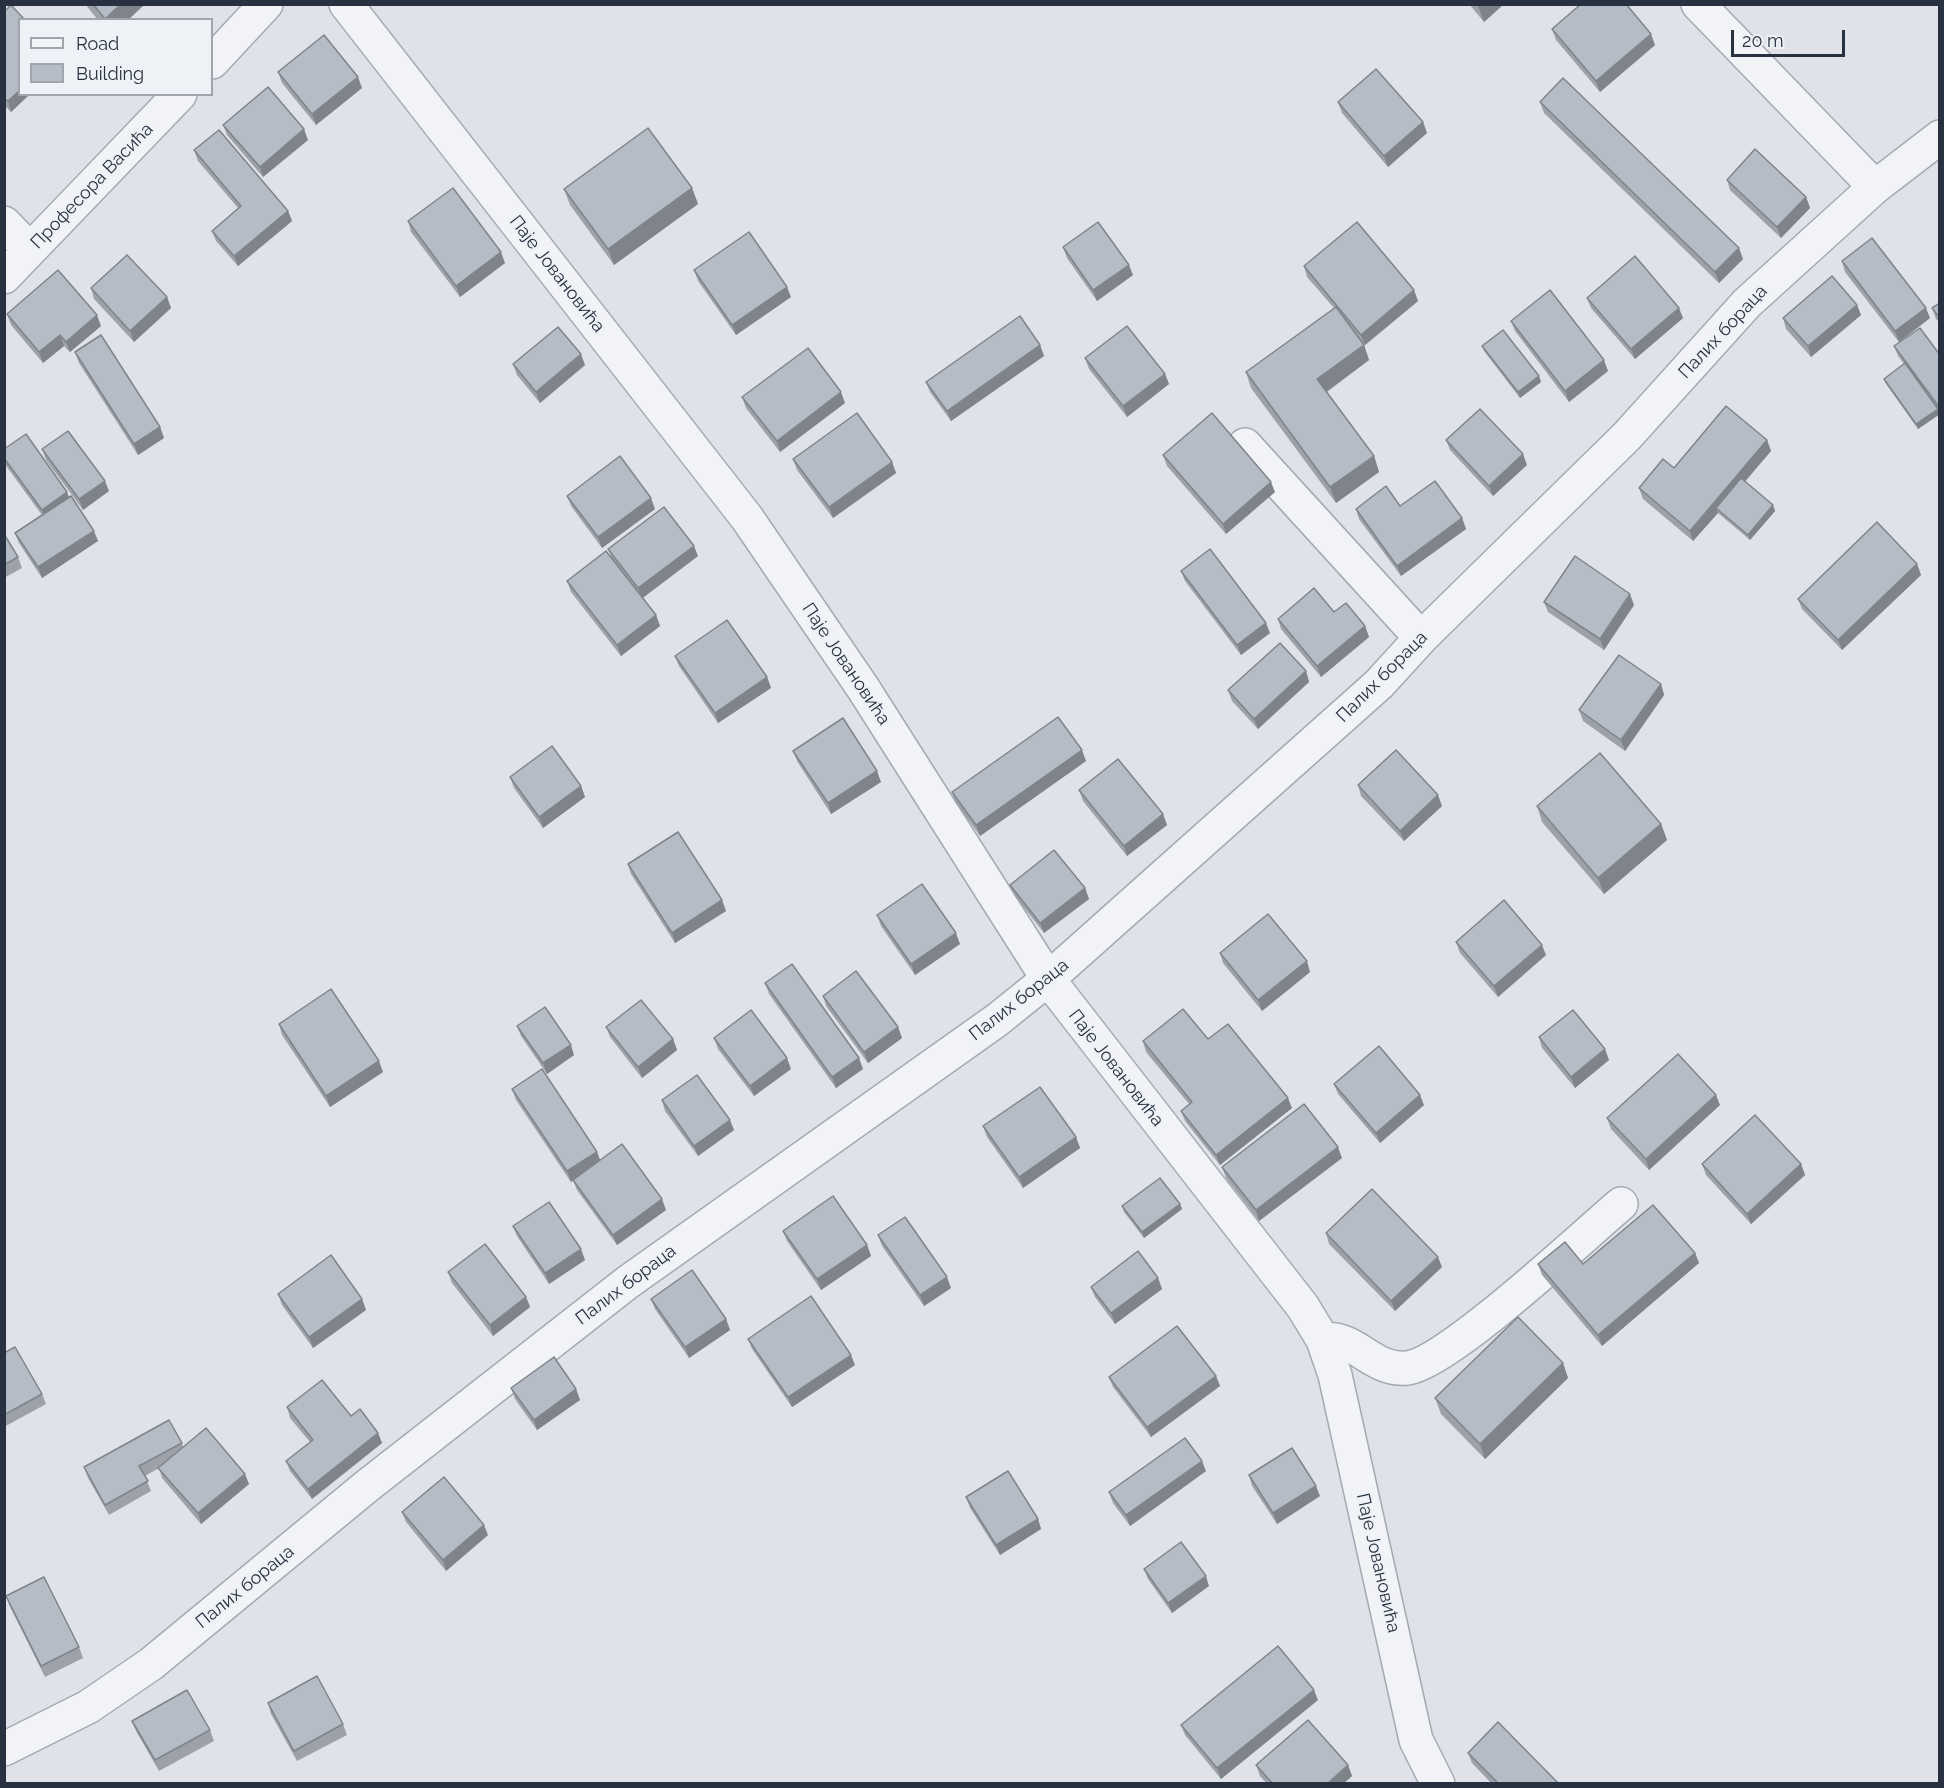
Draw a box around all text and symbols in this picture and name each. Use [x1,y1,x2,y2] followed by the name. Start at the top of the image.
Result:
[18,18,213,96] legend
[1734,18,1848,56] scale bar
[1742,30,1784,51] text: 20 m
[76,33,119,54] text: Road
[76,63,144,84] text: Building
[26,119,158,253] street label: Професора Васића
[505,211,609,337] street label: Паје Јовановића
[1674,281,1772,383] street label: Палих бораца
[797,599,895,729] street label: Паје Јовановића
[1332,627,1432,727] street label: Палих бораца
[965,955,1073,1045] street label: Палих бораца
[1064,1005,1168,1131] street label: Паје Јовановића
[572,1240,680,1330] street label: Палих бораца
[1351,1491,1405,1635] street label: Паје Јовановића
[192,1541,298,1633] street label: Палих бораца

